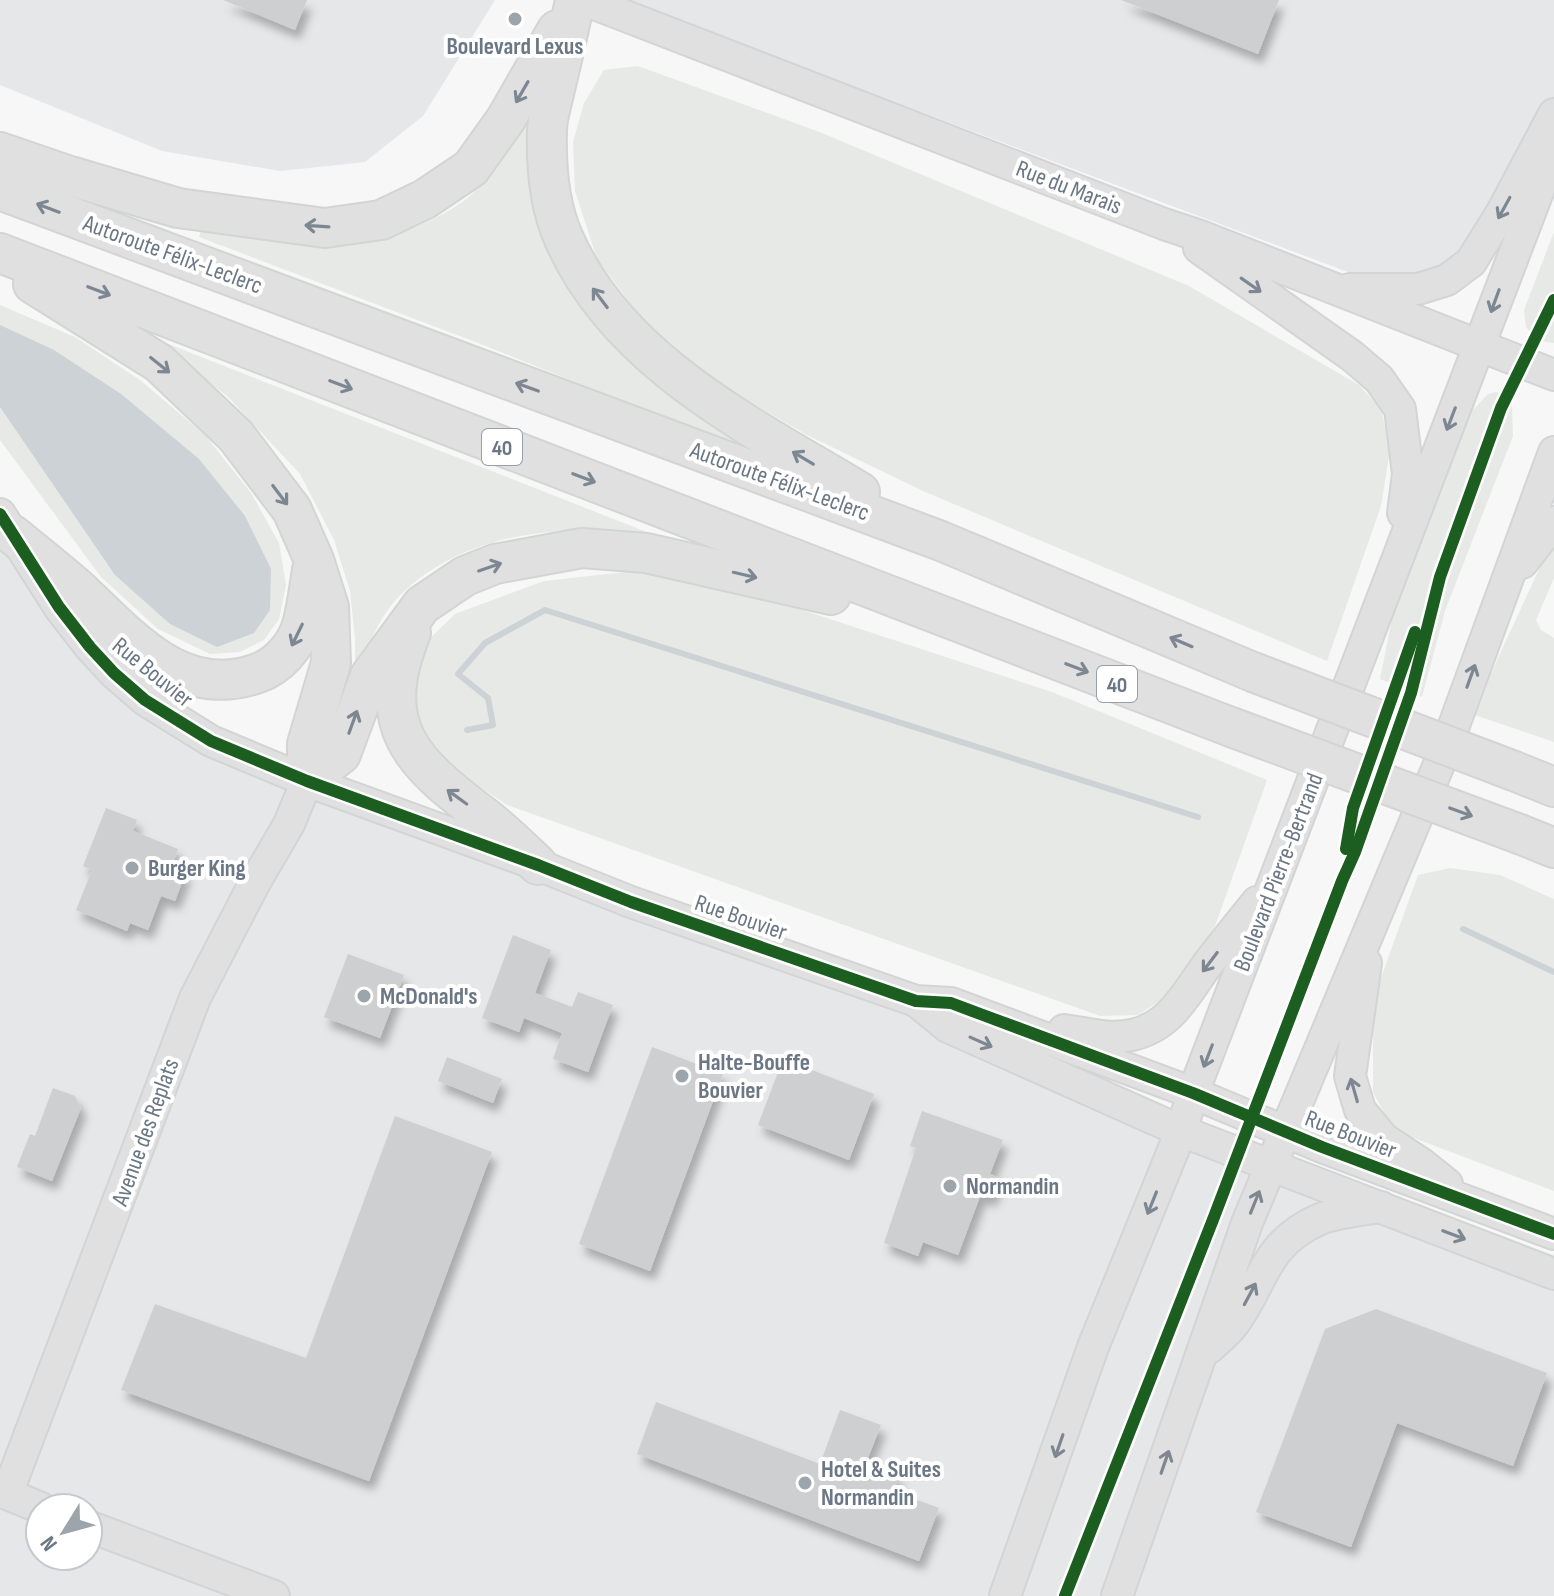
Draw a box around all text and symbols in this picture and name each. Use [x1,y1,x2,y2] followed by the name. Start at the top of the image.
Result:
[506,10,524,28] marker: Boulevard Lexus
[446,32,584,61] place label: Boulevard Lexus
[514,80,530,103] one-way arrow
[1012,154,1126,221] street label: Rue du Marais
[1496,195,1512,219] one-way arrow
[36,199,61,214] one-way arrow
[79,208,266,300] street label: Autoroute Félix-Leclerc
[304,218,331,233] one-way arrow
[1239,277,1261,293] one-way arrow
[86,285,111,299] one-way arrow
[592,287,609,309] one-way arrow
[1487,288,1501,312] one-way arrow
[150,356,171,374] one-way arrow
[329,379,353,393] one-way arrow
[515,379,540,393] one-way arrow
[1443,406,1457,431] one-way arrow
[482,429,522,465] road number: 40
[686,435,873,527] street label: Autoroute Félix-Leclerc
[792,449,815,465] one-way arrow
[571,472,596,486] one-way arrow
[272,483,289,505] one-way arrow
[477,558,502,573] one-way arrow
[732,568,757,583] one-way arrow
[289,623,304,647] one-way arrow
[106,631,199,714] street label: Rue Bouvier
[1169,634,1194,648] one-way arrow
[1064,662,1089,676] one-way arrow
[1465,664,1480,689] one-way arrow
[1097,666,1137,702] road number: 40
[347,710,361,735] one-way arrow
[1227,769,1330,975] street label: Boulevard Pierre-Bertrand
[446,789,468,805] one-way arrow
[1449,806,1473,820] one-way arrow
[148,854,246,883] place label: Burger King
[123,859,141,877] marker: Burger King
[691,888,791,947] street label: Rue Bouvier
[1202,951,1219,972] one-way arrow
[380,982,478,1011] place label: McDonald's
[355,987,373,1005] marker: McDonald's
[969,1035,993,1050] one-way arrow
[1200,1043,1214,1068] one-way arrow
[698,1048,810,1105] place label: Halte-Bouffe Bouvier
[105,1055,186,1211] street label: Avenue des Replats
[673,1067,691,1085] marker: Halte-Bouffe Bouvier
[1346,1077,1361,1103] one-way arrow
[1301,1104,1401,1165] street label: Rue Bouvier
[966,1172,1059,1201] place label: Normandin
[941,1177,959,1195] marker: Normandin
[1144,1190,1158,1215] one-way arrow
[1249,1190,1264,1215] one-way arrow
[1441,1229,1466,1243] one-way arrow
[1242,1283,1258,1307] one-way arrow
[1051,1433,1066,1458] one-way arrow
[1158,1450,1173,1475] one-way arrow
[821,1455,941,1512] place label: Hotel & Suites Normandin
[796,1474,814,1492] marker: Hotel & Suites Normandin
[24,1492,104,1572] north arrow
[35,1530,64,1556] text: N

